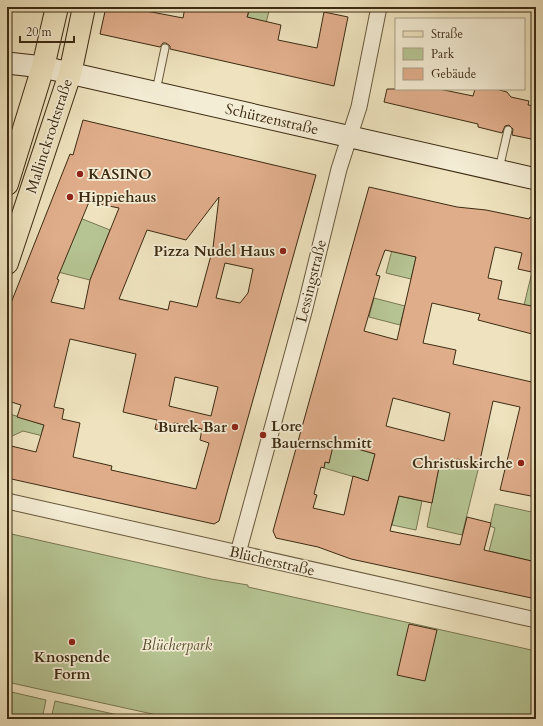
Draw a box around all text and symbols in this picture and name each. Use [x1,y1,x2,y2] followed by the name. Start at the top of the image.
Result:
[20,18,74,44] scale bar
[395,18,525,90] legend
[26,24,53,40] text: 20 m
[431,26,463,42] text: Straße
[431,46,455,62] text: Park
[431,66,476,82] text: Gebäude
[21,76,77,196] street label: Mallinckrodtstraße
[223,99,321,139] street label: Schützenstraße
[88,164,152,184] place label: KASINO
[75,169,85,179] marker: KASINO
[78,187,156,207] place label: Hippiehaus
[65,192,75,202] marker: Hippiehaus
[291,237,331,324] street label: Lessingstraße
[153,241,275,261] place label: Pizza Nudel Haus
[278,246,288,256] marker: Pizza Nudel Haus
[271,416,373,453] place label: Lore Bauernschmitt
[157,417,228,437] place label: Burek Bar
[230,422,240,432] marker: Burek Bar
[258,430,268,440] marker: Lore Bauernschmitt
[412,453,513,473] place label: Christuskirche
[516,458,526,468] marker: Christuskirche
[227,541,317,581] street label: Blücherstraße
[142,635,213,655] park label: Blücherpark
[67,637,77,647] marker: Knospende Form
[34,647,110,684] place label: Knospende Form

